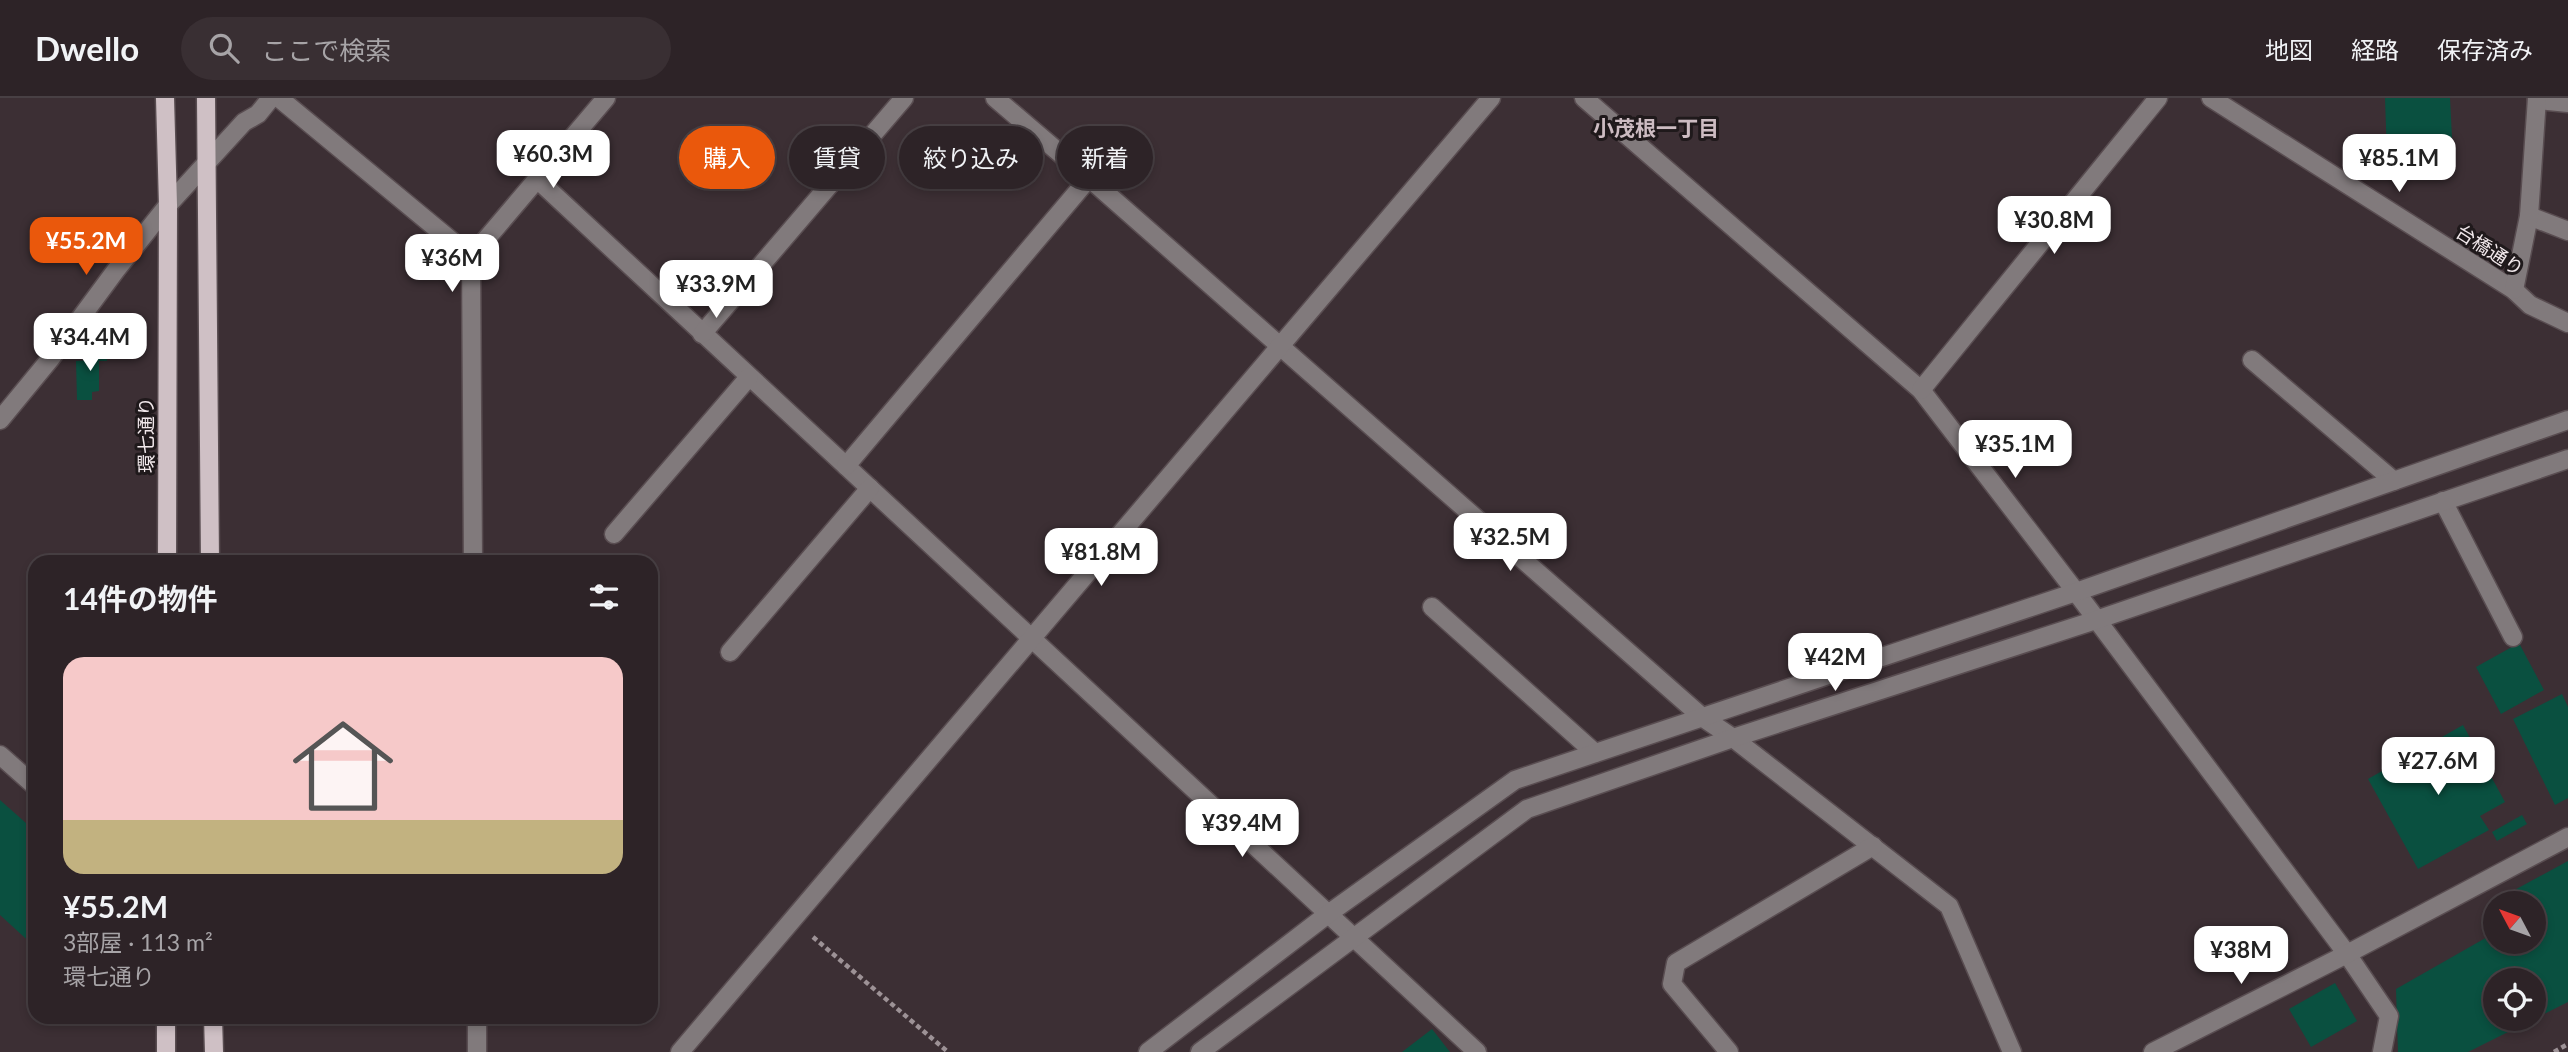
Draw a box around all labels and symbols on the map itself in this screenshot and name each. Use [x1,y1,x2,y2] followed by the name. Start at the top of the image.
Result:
[1593,115,1719,140] district label: 小茂根一丁目
[496,130,610,190] pin: ¥60.3M
[2342,134,2456,194] pin: ¥85.1M
[1997,197,2111,256] pin: ¥30.8M
[29,218,143,277] pin: ¥55.2M
[2452,219,2528,280] street label: 台橋通り
[411,234,493,294] pin: ¥36M
[659,260,773,320] pin: ¥33.9M
[33,314,147,373] pin: ¥34.4M
[134,397,157,473] street label: 環七通り
[1958,420,2072,480] pin: ¥35.1M
[1453,514,1567,573] pin: ¥32.5M
[1044,528,1158,588] pin: ¥81.8M
[1794,634,1876,693] pin: ¥42M
[2381,738,2495,797] pin: ¥27.6M
[1185,800,1299,859] pin: ¥39.4M
[2483,891,2546,954] north arrow
[2200,926,2282,986] pin: ¥38M

